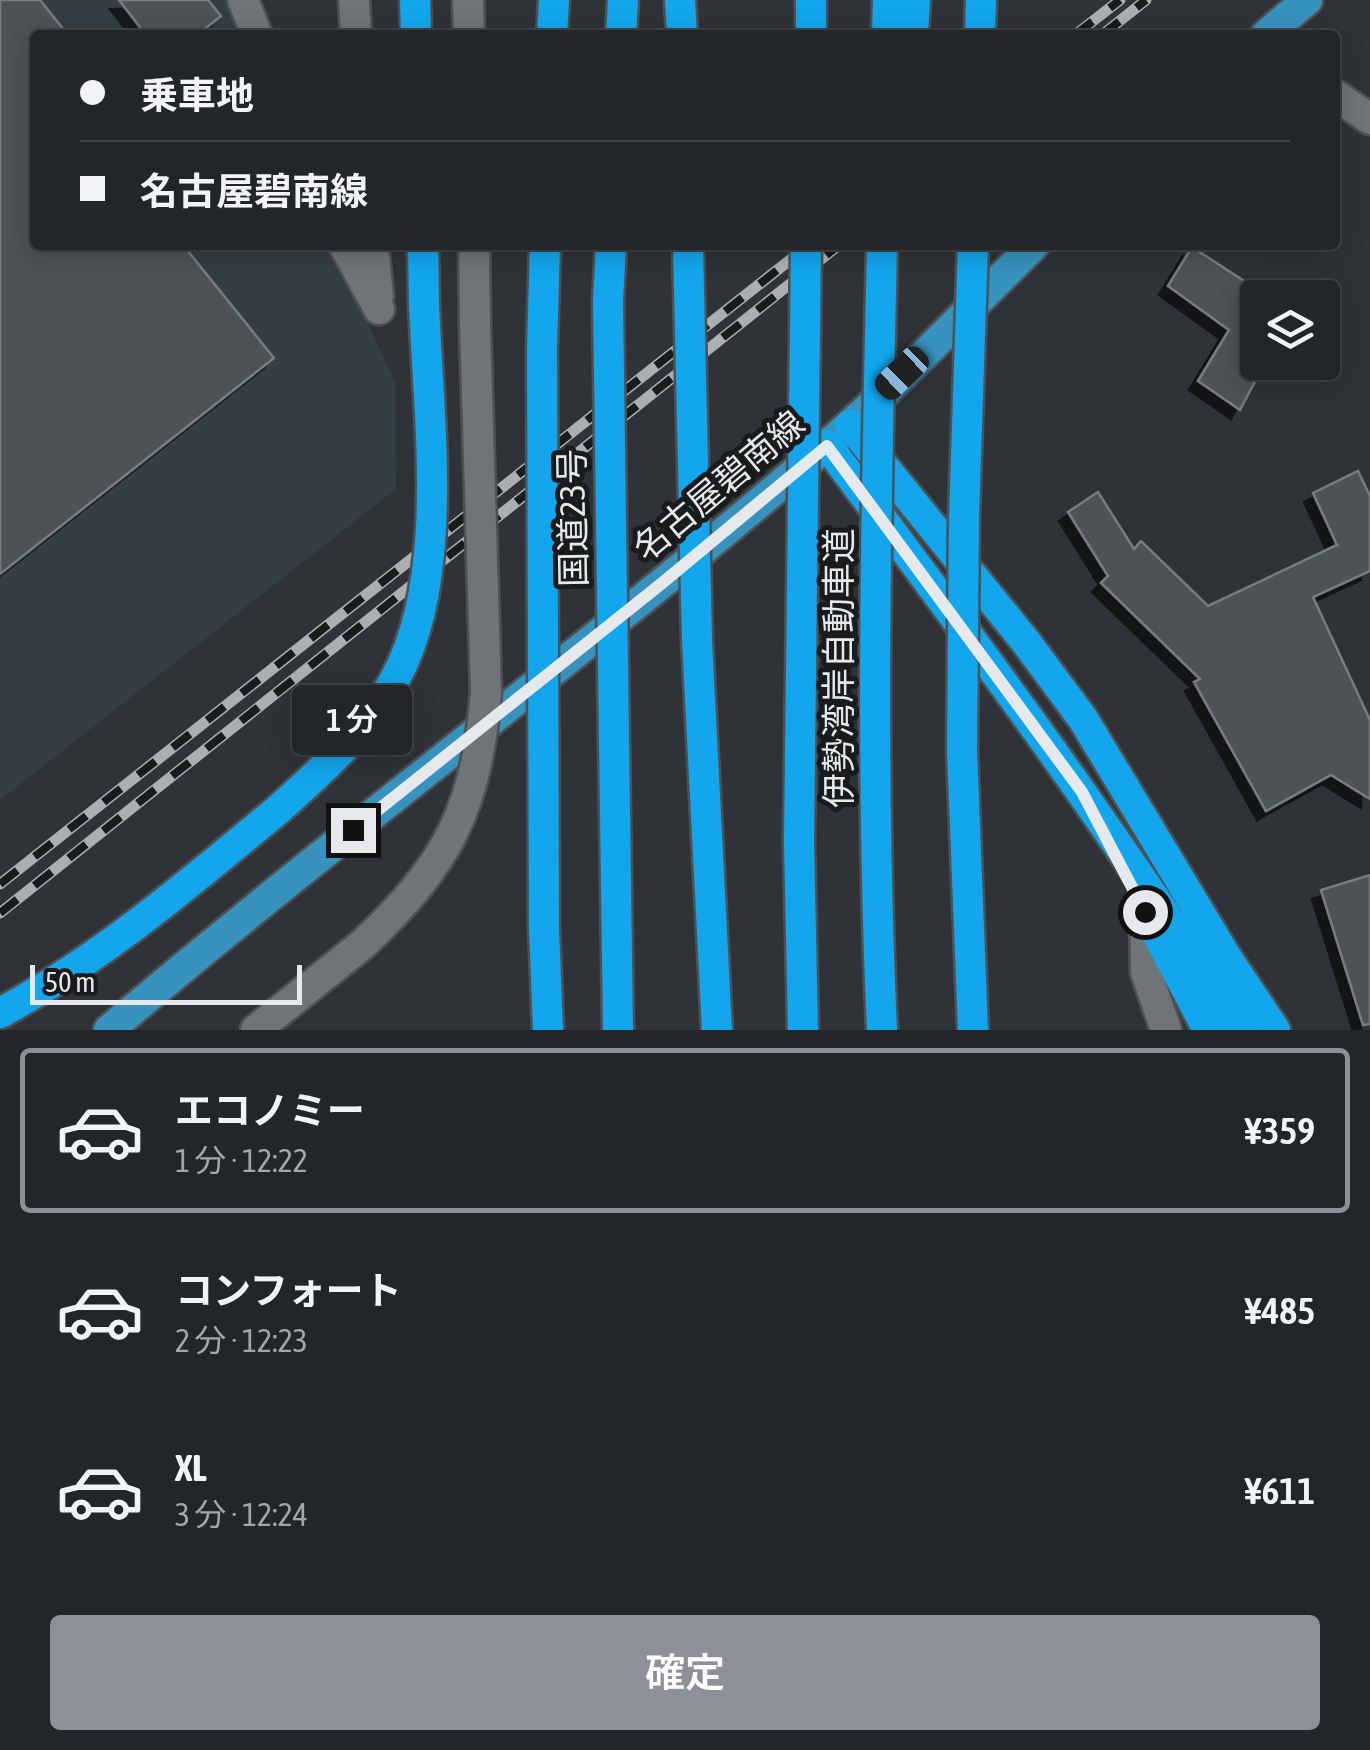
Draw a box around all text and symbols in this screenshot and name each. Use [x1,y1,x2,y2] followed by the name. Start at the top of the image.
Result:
[140,74,254,117] text: 乗車地
[140,170,368,213] text: 名古屋碧南線
[1240,280,1340,380] map controls
[1240,280,1340,380] button: layers
[870,341,934,405] car
[625,402,812,568] street label: 名古屋碧南線
[551,449,593,587] street label: 国道23号
[818,528,858,808] street label: 伊勢湾岸自動車道
[293,685,413,755] callout: 1 分
[326,701,378,738] text: 1 分
[331,808,376,853] route end
[1123,890,1168,935] route start
[30,960,302,1004] scale bar
[45,966,95,998] text: 50 m
[55,1086,145,1176] icon: car
[175,1089,365,1132] text: エコノミー
[1245,1109,1315,1152] text: ¥359
[175,1142,308,1179] text: 1 分 · 12:22
[55,1266,145,1356] icon: car
[175,1269,402,1312] text: コンフォート
[1245,1289,1315,1332] text: ¥485
[175,1322,308,1359] text: 2 分 · 12:23
[55,1446,145,1536] icon: car
[175,1446,207,1489] text: XL
[1245,1469,1315,1512] text: ¥611
[175,1496,308,1533] text: 3 分 · 12:24
[50,1615,1320,1730] button: 確定

